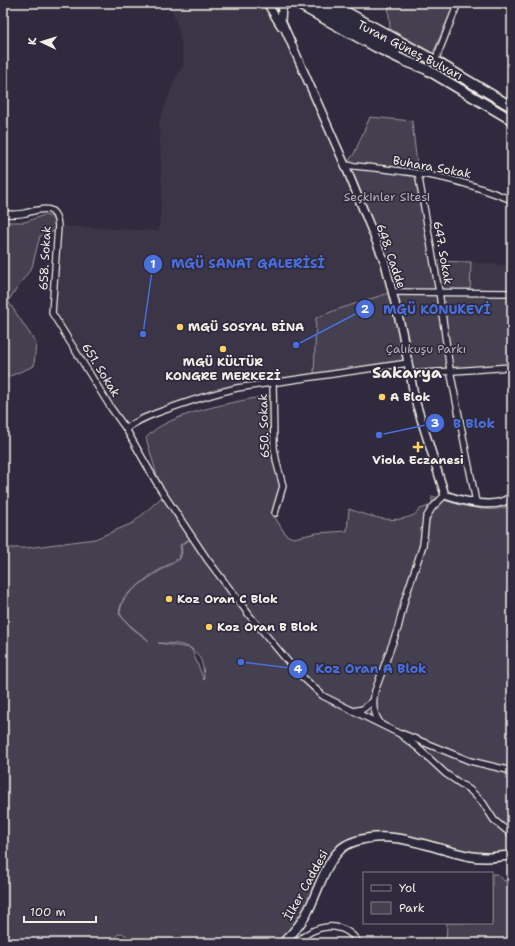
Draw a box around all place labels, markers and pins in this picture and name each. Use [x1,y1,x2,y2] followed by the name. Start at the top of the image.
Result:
[143,251,333,276] callout: MGÜ SANAT GALERİSİ
[355,297,498,322] callout: MGÜ KONUKEVİ
[188,319,304,335] place label: MGÜ SOSYAL BİNA
[175,322,185,332] marker: MGÜ SOSYAL BİNA
[218,344,228,354] marker: MGÜ KÜLTÜR KONGRE MERKEZİ
[165,354,281,384] place label: MGÜ KÜLTÜR KONGRE MERKEZİ
[390,389,431,405] place label: A Blok
[377,392,387,402] marker: A Blok
[425,411,503,436] callout: B Blok
[413,442,423,452] marker: Viola Eczanesi
[372,452,464,468] place label: Viola Eczanesi
[177,591,278,607] place label: Koz Oran C Blok
[164,594,174,604] marker: Koz Oran C Blok
[217,619,318,635] place label: Koz Oran B Blok
[204,622,214,632] marker: Koz Oran B Blok
[288,656,435,681] callout: Koz Oran A Blok

